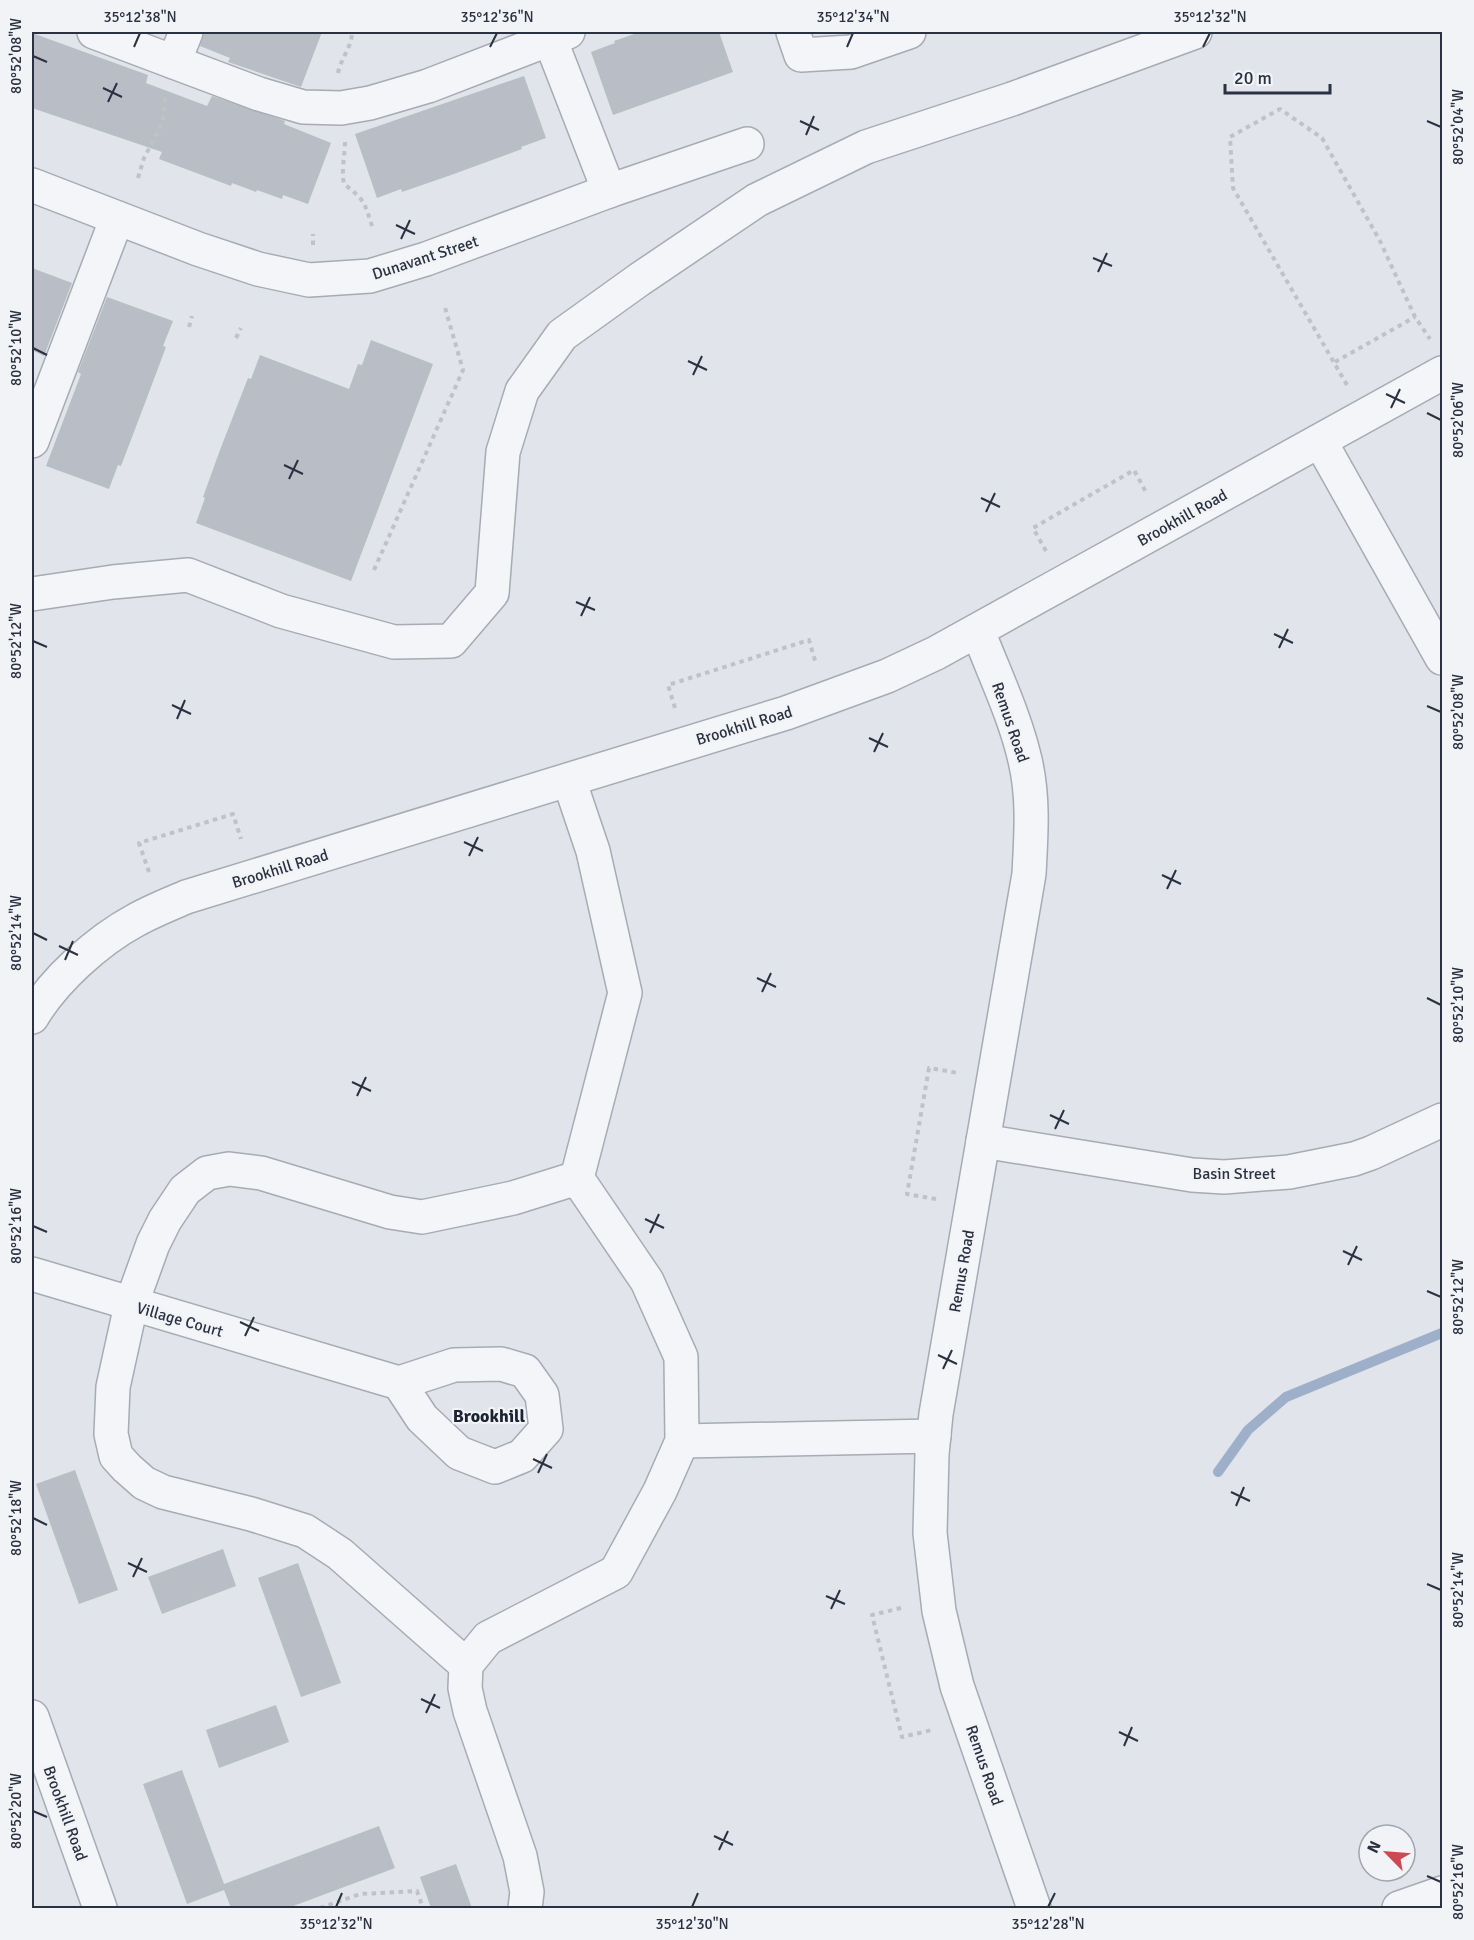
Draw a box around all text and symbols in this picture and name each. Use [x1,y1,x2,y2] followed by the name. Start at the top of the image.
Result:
[103,8,177,26] text: 35°12'38"N
[460,8,534,26] text: 35°12'36"N
[816,8,890,26] text: 35°12'34"N
[1173,8,1247,26] text: 35°12'32"N
[7,18,25,94] text: 80°52'08"W
[1225,57,1330,95] scale bar
[1234,67,1272,89] text: 20 m
[1449,89,1467,165] text: 80°52'04"W
[370,231,481,285] street label: Dunavant Street
[7,310,25,386] text: 80°52'10"W
[1449,382,1467,458] text: 80°52'06"W
[1134,485,1231,551] street label: Brookhill Road
[7,603,25,679] text: 80°52'12"W
[1449,674,1467,750] text: 80°52'08"W
[987,680,1033,765] street label: Remus Road
[694,702,795,750] street label: Brookhill Road
[230,845,331,893] street label: Brookhill Road
[7,895,25,971] text: 80°52'14"W
[1449,967,1467,1043] text: 80°52'10"W
[1192,1164,1276,1184] street label: Basin Street
[7,1188,25,1264] text: 80°52'16"W
[945,1228,979,1314] street label: Remus Road
[1449,1259,1467,1335] text: 80°52'12"W
[134,1298,226,1342] street label: Village Court
[453,1405,525,1427] district label: Brookhill
[7,1480,25,1556] text: 80°52'18"W
[1449,1552,1467,1628] text: 80°52'14"W
[961,1723,1007,1808] street label: Remus Road
[39,1763,92,1864] street label: Brookhill Road
[7,1773,25,1849] text: 80°52'20"W
[1357,1823,1417,1883] north arrow
[1363,1838,1386,1856] text: N
[1449,1844,1467,1920] text: 80°52'16"W
[299,1915,373,1933] text: 35°12'32"N
[655,1915,729,1933] text: 35°12'30"N
[1011,1915,1085,1933] text: 35°12'28"N

